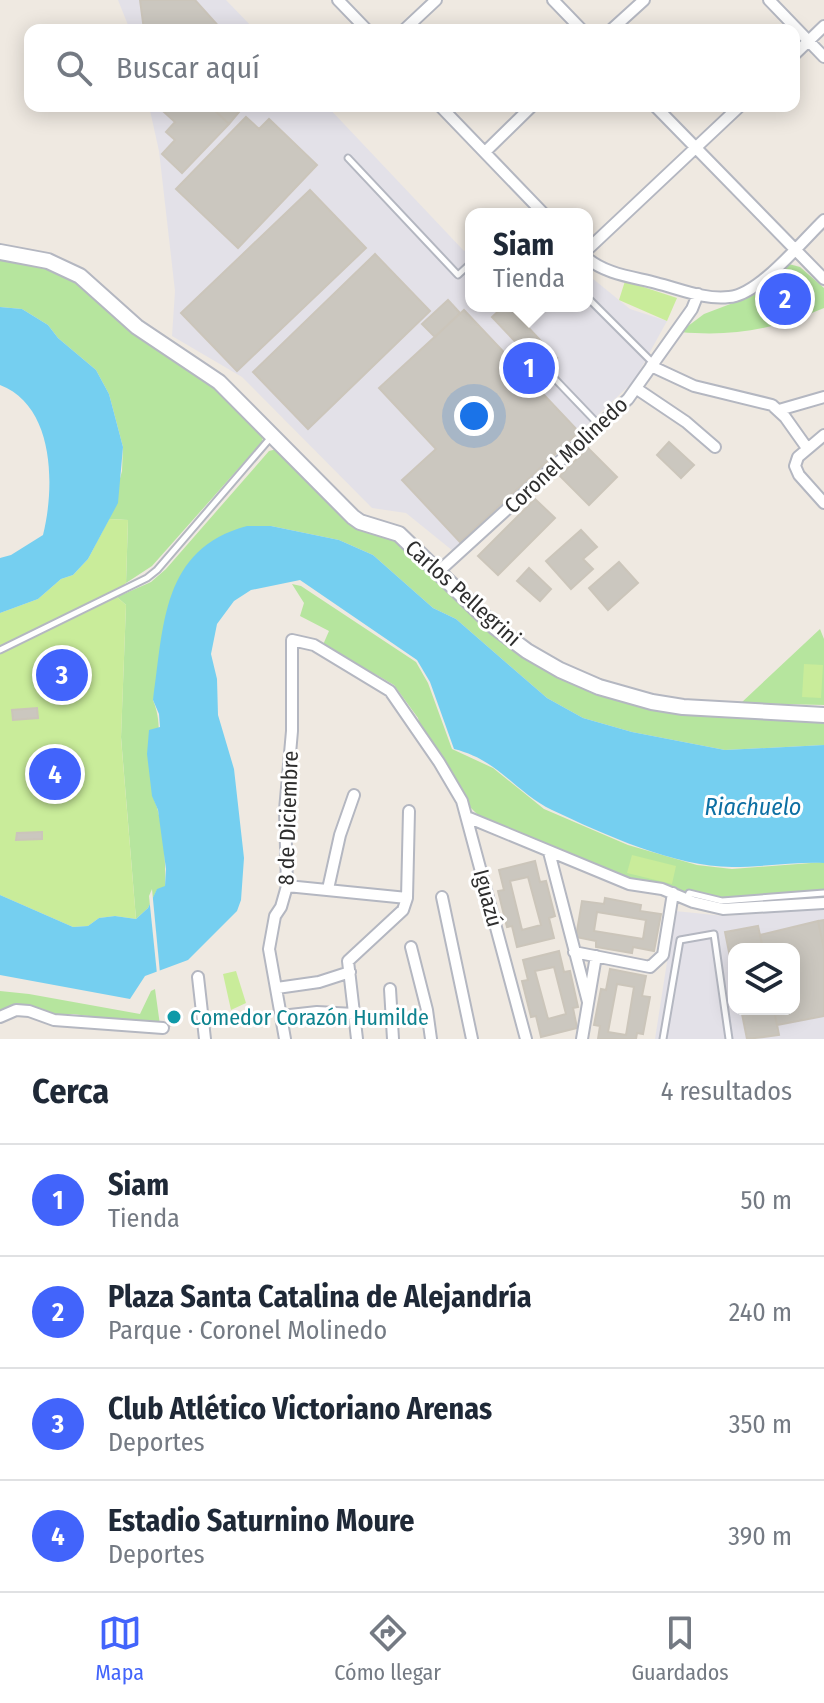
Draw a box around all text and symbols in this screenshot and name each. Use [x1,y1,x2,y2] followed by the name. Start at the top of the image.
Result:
[24,24,800,112] search box
[52,46,96,90] icon: search
[116,50,260,86] text: Buscar aquí
[465,208,593,312] popup
[493,227,554,263] text: Siam
[493,263,565,294] text: Tienda
[759,269,811,329] pin: 2
[503,338,555,398] pin: 1
[499,391,633,519] street label: Coronel Molinedo
[454,396,494,436] your location
[400,534,526,652] street label: Carlos Pellegrini
[36,645,88,705] pin: 3
[29,744,81,804] pin: 4
[272,750,304,886] street label: 8 de Diciembre
[705,793,801,821] water label: Riachuelo
[467,866,509,930] street label: Iguazú
[728,943,800,1015] map controls
[728,943,800,1015] button: layers
[190,1004,429,1031] place label: Comedor Corazón Humilde
[165,1008,183,1026] marker: Comedor Corazón Humilde
[32,1071,109,1112] text: Cerca
[661,1076,792,1107] text: 4 resultados
[108,1167,169,1203] text: Siam
[53,1185,64,1216] text: 1
[740,1185,792,1216] text: 50 m
[108,1203,180,1234] text: Tienda
[108,1279,532,1315] text: Plaza Santa Catalina de Alejandría
[52,1297,64,1328] text: 2
[729,1297,792,1328] text: 240 m
[108,1315,387,1346] text: Parque · Coronel Molinedo
[108,1391,492,1427] text: Club Atlético Victoriano Arenas
[52,1409,64,1440] text: 3
[729,1409,792,1440] text: 350 m
[108,1427,205,1458] text: Deportes
[108,1503,414,1539] text: Estadio Saturnino Moure
[51,1521,65,1552] text: 4
[728,1521,792,1552] text: 390 m
[108,1539,205,1570] text: Deportes
[95,1611,144,1686] tab: Mapa
[334,1611,441,1686] tab: Cómo llegar
[631,1611,729,1686] tab: Guardados

